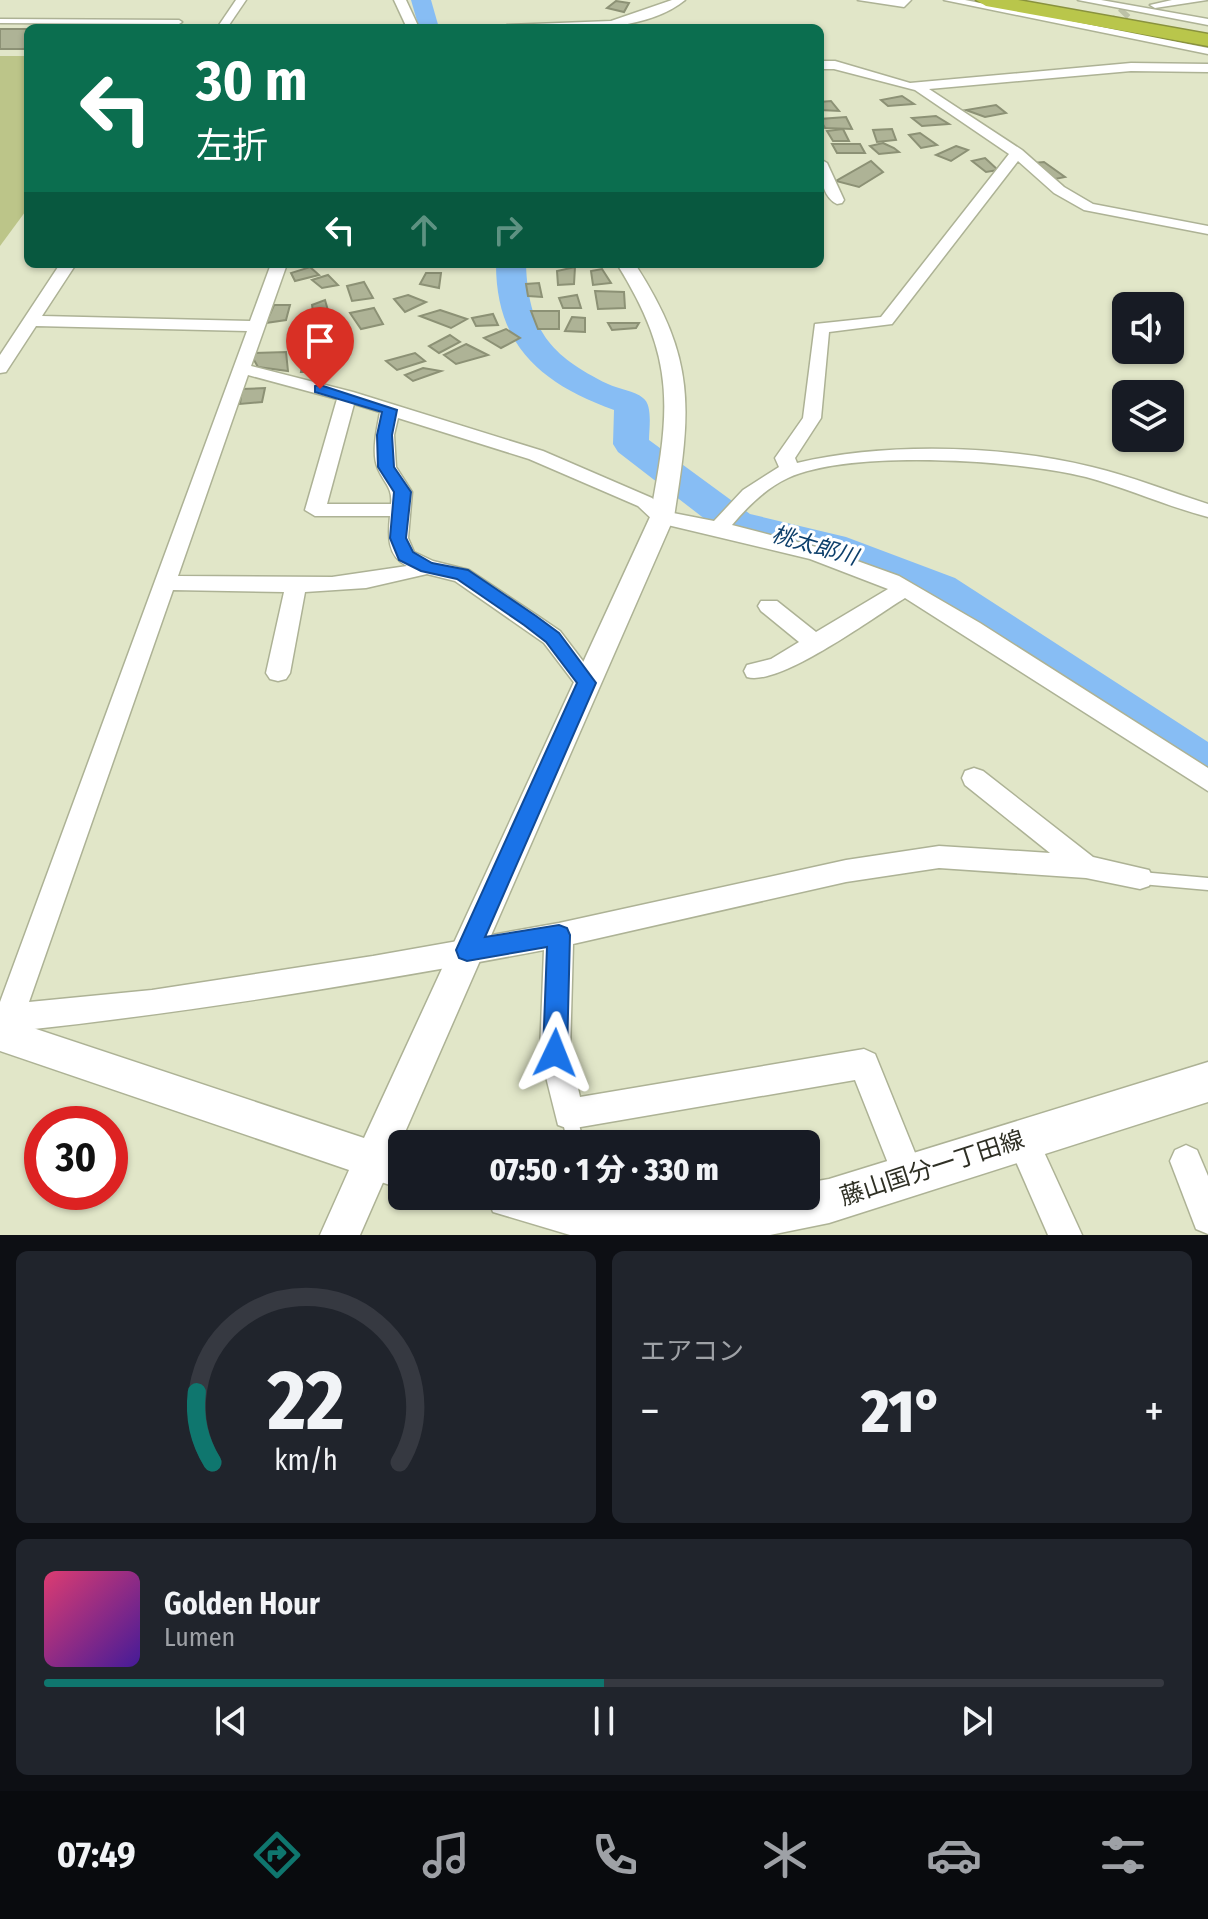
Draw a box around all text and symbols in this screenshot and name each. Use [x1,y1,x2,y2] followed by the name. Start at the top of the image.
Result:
[196,48,307,115] text: 30 m
[64,56,168,160] icon: left
[196,124,268,168] text: 左折
[318,208,362,252] icon: left
[402,208,446,252] icon: ahead
[486,208,530,252] icon: right
[1112,292,1184,452] map controls
[1112,292,1184,364] button: sound
[286,307,354,389] pin
[298,319,342,363] icon: arrive
[1112,380,1184,452] button: layers
[769,520,863,571] water label: 桃太郎川
[513,1011,597,1095] position arrow
[24,1106,128,1210] speed limit sign: 30
[836,1125,1028,1211] street label: 藤山国分一丁田線
[489,1152,719,1188] text: 07:50 · 1 分 · 330 m
[640,1336,744,1367] text: エアコン
[266,1351,345,1451] text: 22
[861,1376,943,1448] text: 21°
[640,1385,660,1438] text: −
[1144,1385,1164,1438] text: +
[274,1443,338,1478] text: km/h
[164,1586,320,1622] text: Golden Hour
[164,1622,235,1653] text: Lumen
[209,1699,253,1743] icon: previous
[582,1699,626,1743] icon: pause
[955,1699,999,1743] icon: next
[249,1827,305,1883] icon: directions
[418,1827,474,1883] icon: music
[587,1827,643,1883] icon: phone
[757,1827,813,1883] icon: climate
[926,1827,982,1883] icon: car
[1095,1827,1151,1883] icon: filters
[57,1833,136,1877] text: 07:49

